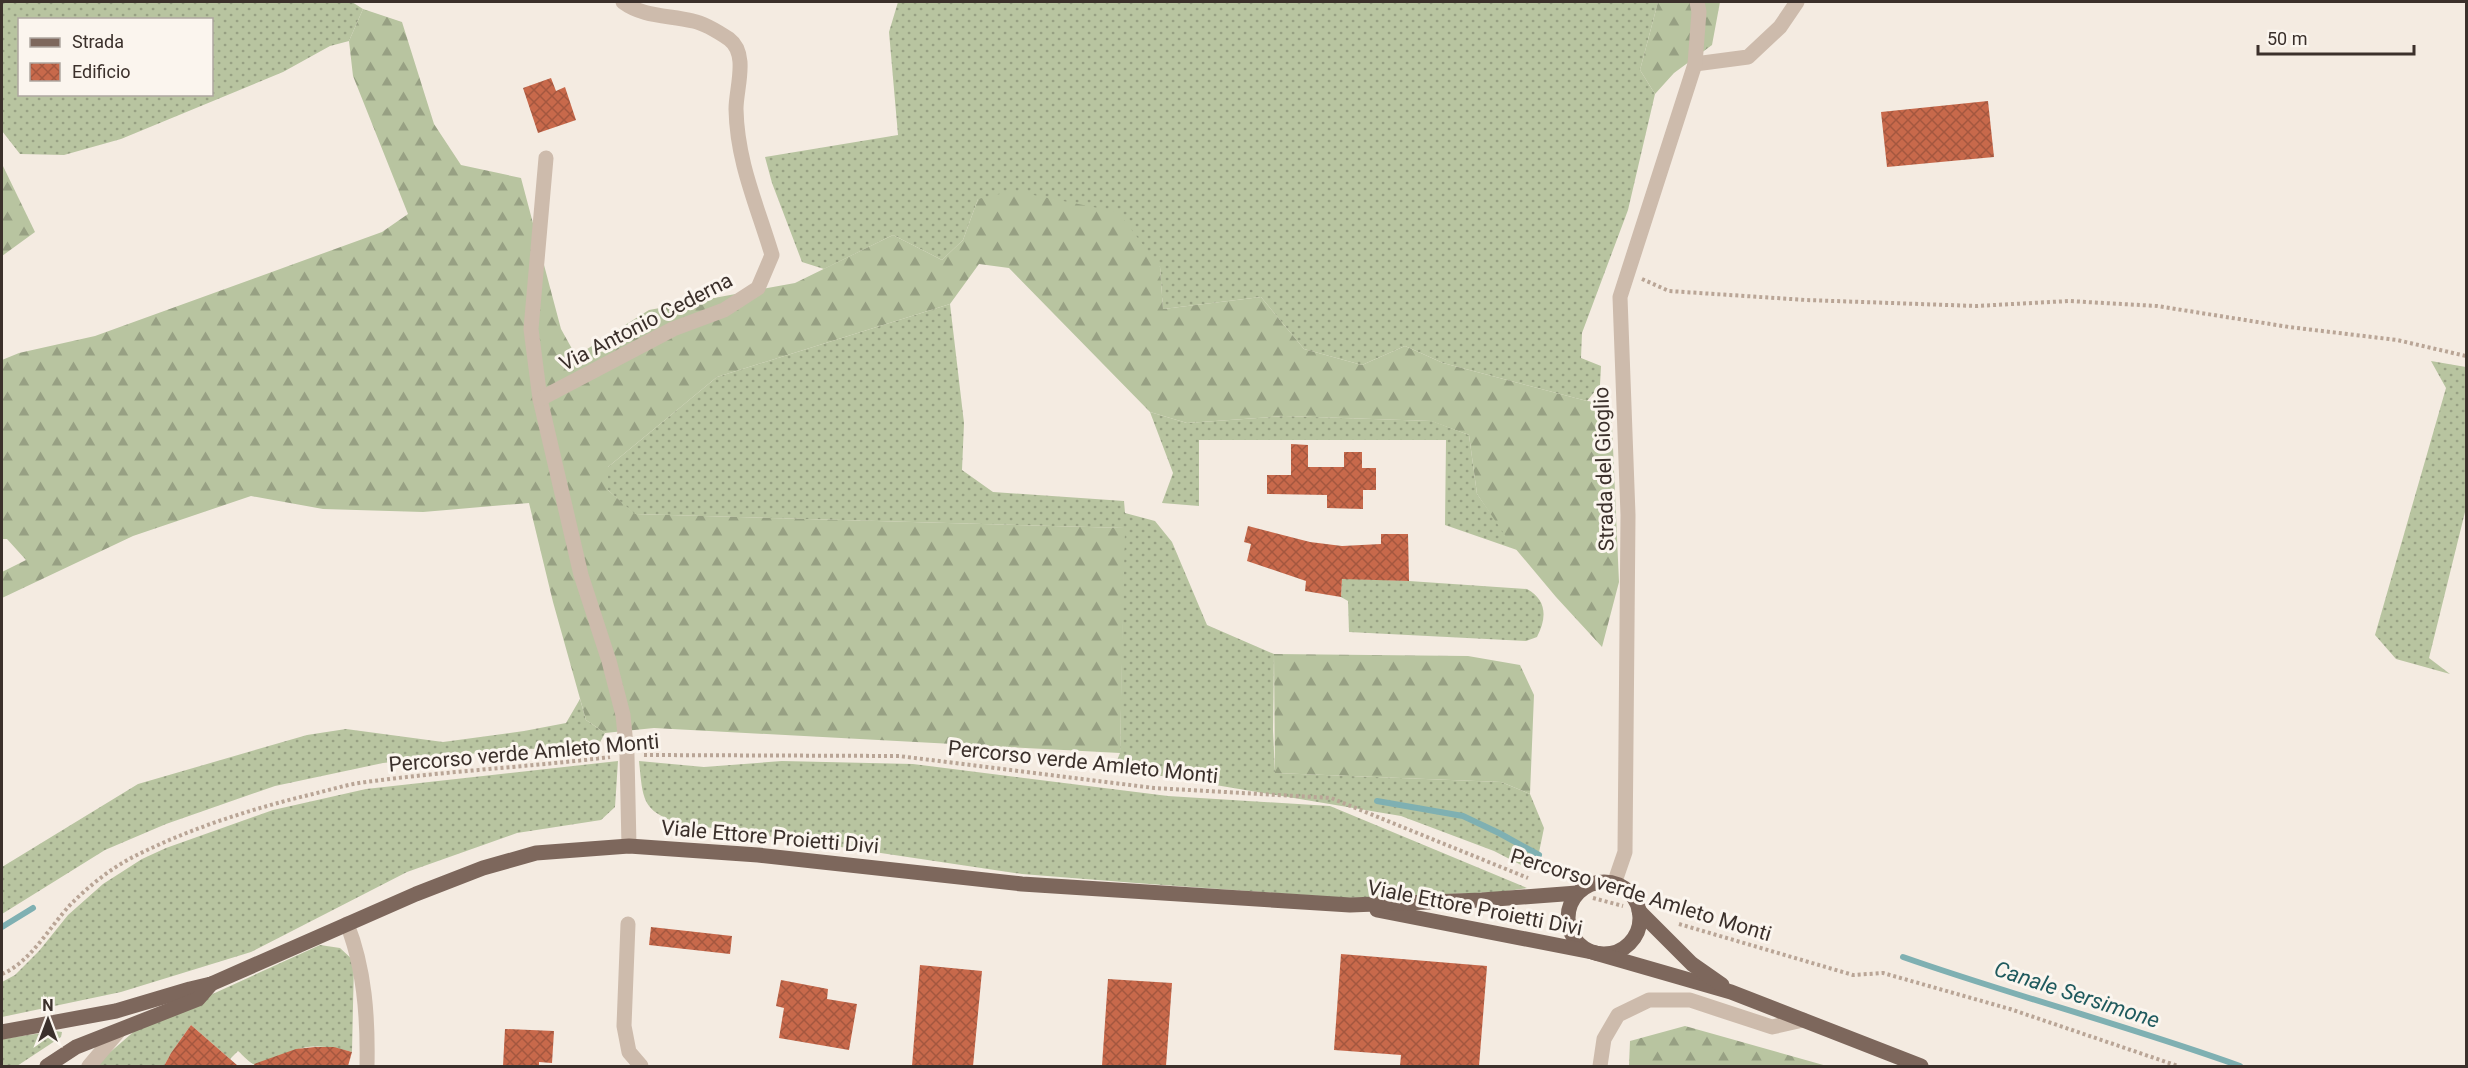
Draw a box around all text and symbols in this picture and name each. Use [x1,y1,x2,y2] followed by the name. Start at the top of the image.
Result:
[18,18,213,96] legend
[2258,18,2414,56] scale bar
[2267,28,2307,49] text: 50 m
[72,31,124,52] text: Strada
[72,61,131,82] text: Edificio
[556,268,736,376] street label: Via Antonio Cederna
[1589,386,1619,552] street label: Strada del Gioglio
[388,729,660,777] street label: Percorso verde Amleto Monti
[947,736,1219,788] street label: Percorso verde Amleto Monti
[660,816,880,858] street label: Viale Ettore Proietti Divi
[1508,844,1774,946] street label: Percorso verde Amleto Monti
[1365,875,1585,941] street label: Viale Ettore Proietti Divi
[1991,956,2163,1033] water label: Canale Sersimone
[18,990,78,1050] north arrow
[42,996,54,1015] text: N

